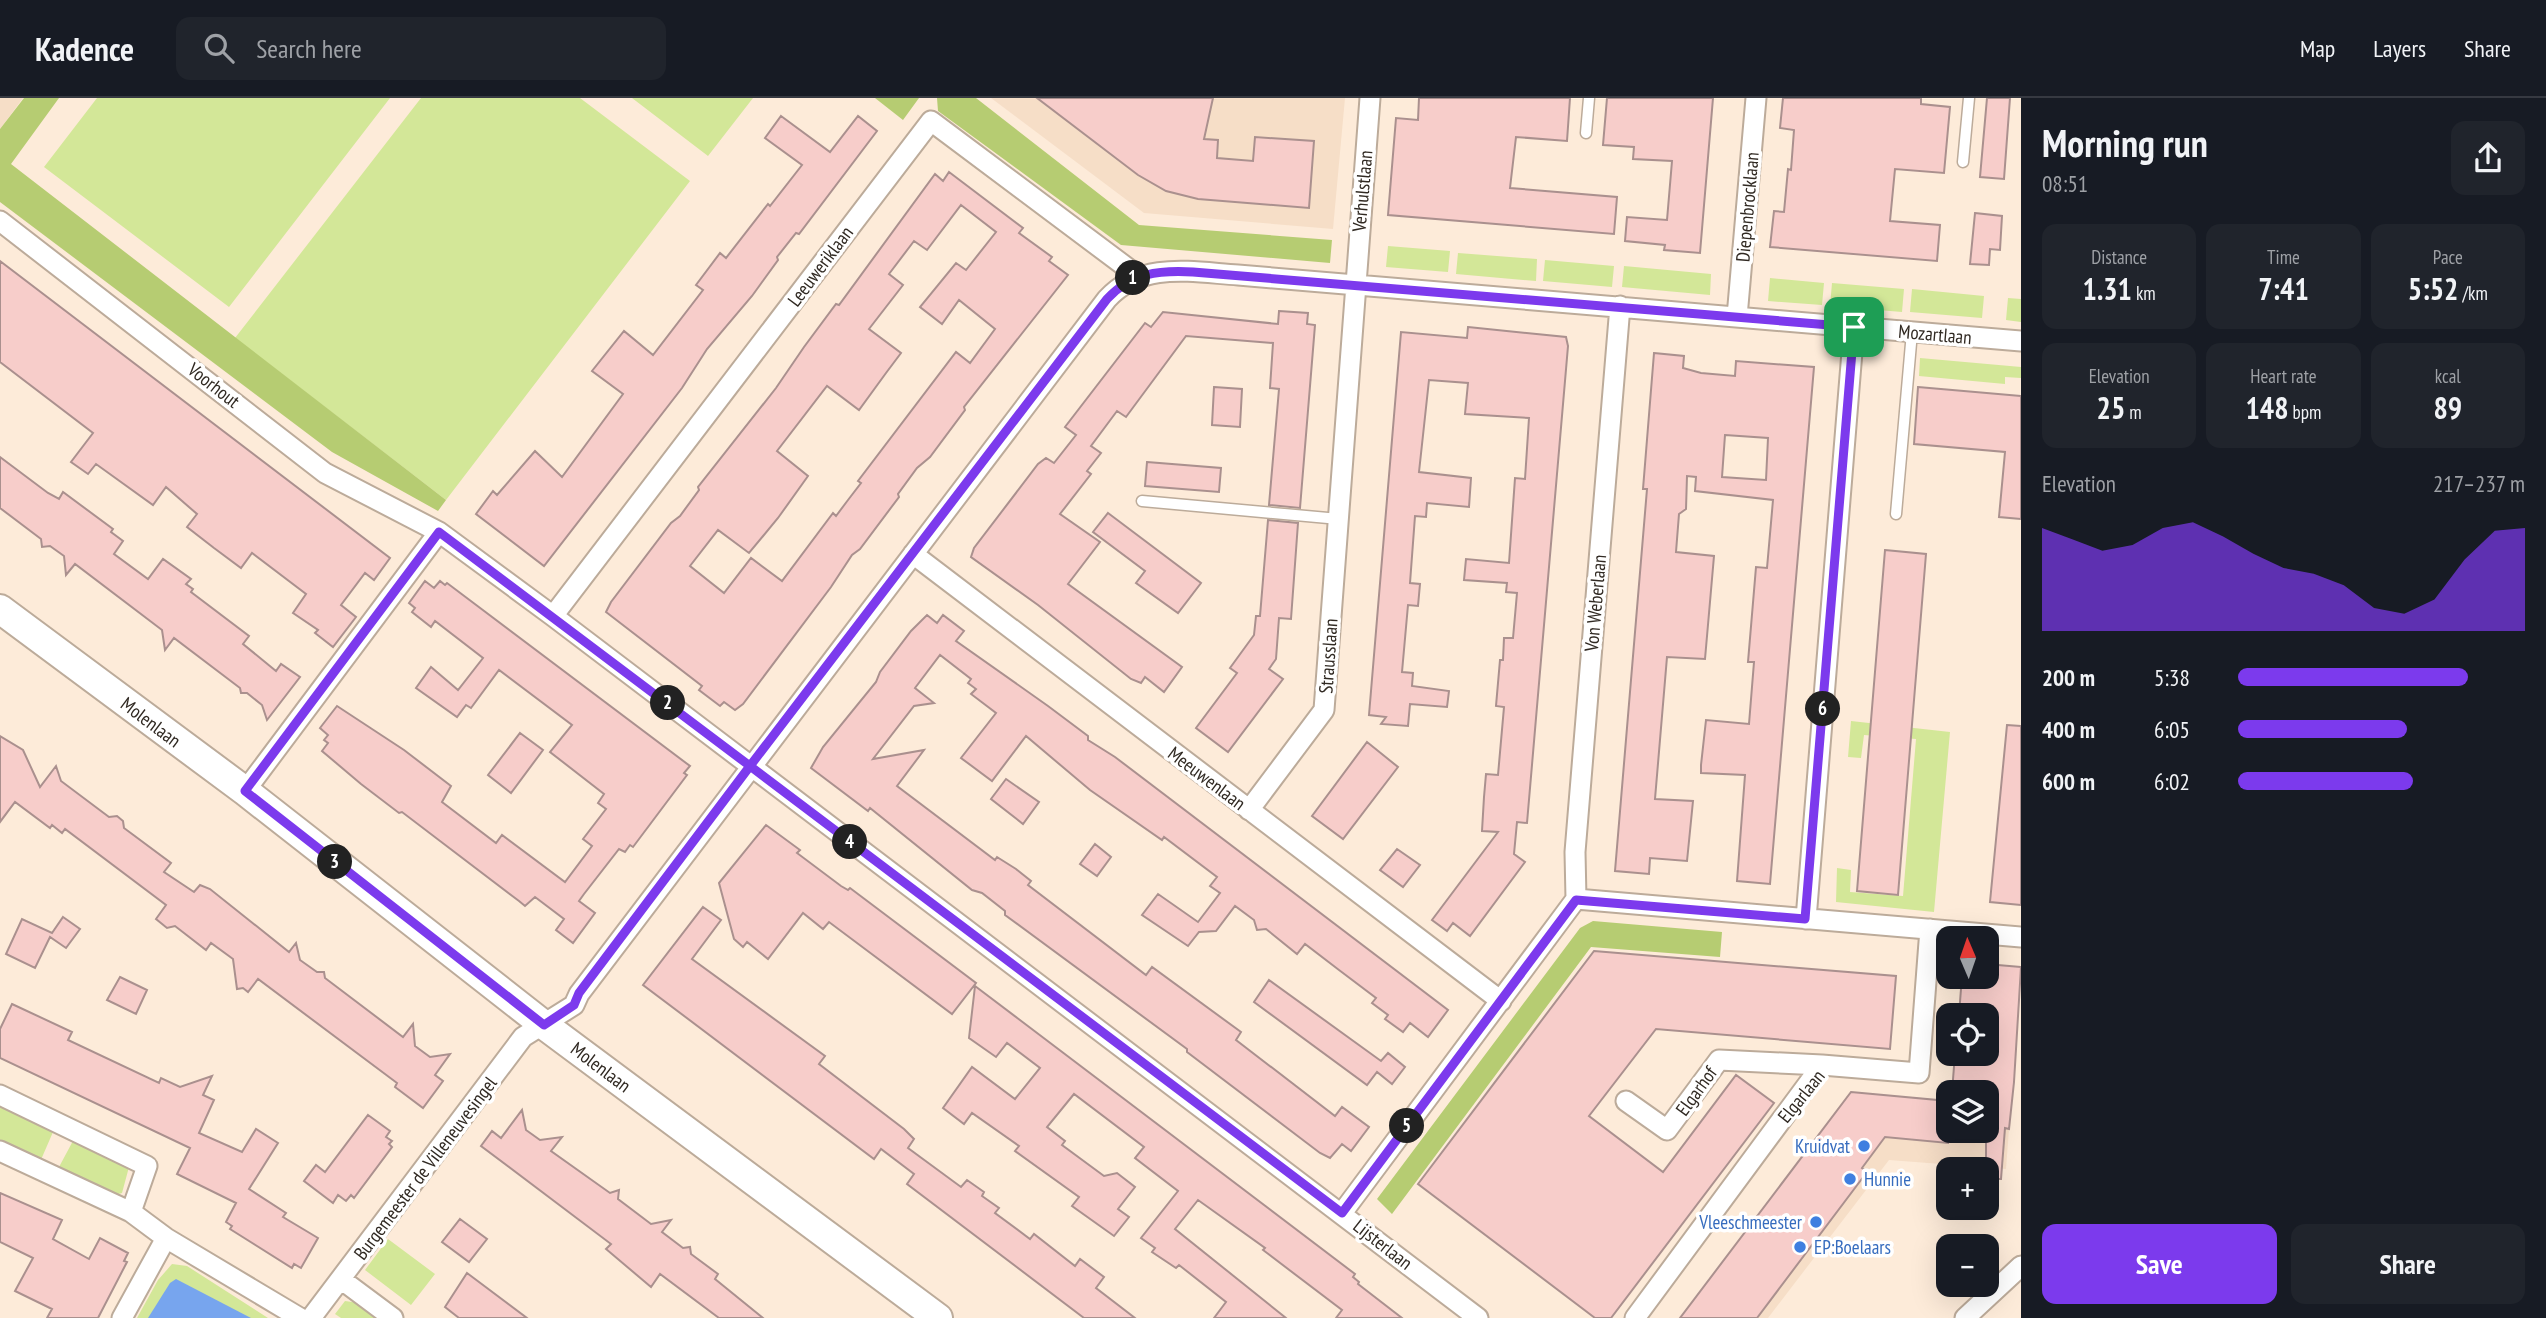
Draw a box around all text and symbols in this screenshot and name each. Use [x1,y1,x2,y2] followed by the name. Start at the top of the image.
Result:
[176,17,666,80] search box
[35,27,134,70] text: Kadence
[200,29,238,67] icon: search
[256,32,362,65] text: Search here
[2300,33,2335,64] text: Map
[2373,33,2426,64] text: Layers
[2464,33,2511,64] text: Share
[2042,118,2208,167] text: Morning run
[2451,121,2525,195] button: share
[1346,149,1378,234] street label: Verhulstlaan
[1730,151,1764,263] street label: Diepenbrocklaan
[2042,169,2088,198] text: 08:51
[782,221,858,311] street label: Leeuweriklaan
[2091,245,2147,269] text: Distance
[2267,245,2300,269] text: Time
[2433,245,2463,269] text: Pace
[1116,260,1150,296] pin: 1
[1128,265,1137,289] text: 1
[2083,269,2132,308] text: 1.31
[2258,269,2309,308] text: 7:41
[2408,269,2458,308] text: 5:52
[2132,281,2156,305] text: km
[2458,281,2488,305] text: /km
[1824,297,1884,357] pin
[1835,308,1873,346] icon: arrive
[1897,319,1973,349] street label: Mozartlaan
[182,357,245,413] street label: Voorhout
[2089,364,2150,388] text: Elevation
[2250,364,2317,388] text: Heart rate
[2435,364,2461,388] text: kcal
[2097,388,2125,427] text: 25
[2246,388,2289,427] text: 148
[2433,388,2462,427] text: 89
[2125,400,2142,424] text: m
[2289,400,2321,424] text: bpm
[2042,469,2116,498] text: Elevation
[2433,469,2525,498] text: 217–237 m
[1579,553,1611,654] street label: Von Weberlaan
[1313,618,1343,694] street label: Strausslaan
[2042,663,2095,692] text: 200 m
[2154,663,2190,692] text: 5:38
[650,686,686,720] pin: 2
[663,690,672,714] text: 2
[116,692,186,752] street label: Molenlaan
[1806,692,1840,726] pin: 6
[1818,696,1827,720] text: 6
[2042,715,2095,744] text: 400 m
[2154,715,2190,744] text: 6:05
[1163,741,1251,815] street label: Meeuwenlaan
[2042,767,2095,796] text: 600 m
[2154,767,2190,796] text: 6:02
[832,824,868,860] pin: 4
[845,829,854,853] text: 4
[318,844,352,880] pin: 3
[330,849,339,873] text: 3
[1936,926,1998,989] north arrow
[1936,926,1999,1297] map controls
[1936,1003,1999,1066] button: locate
[566,1037,636,1097] street label: Molenlaan
[1670,1061,1722,1120] street label: Elgarhof
[1772,1065,1830,1127] street label: Elgarlaan
[348,1071,502,1264] street label: Burgemeester de Villeneuvesingel
[1936,1080,1999,1143] button: layers
[1390,1108,1424,1144] pin: 5
[1402,1113,1411,1137] text: 5
[1795,1134,1851,1158] place label: Kruidvat
[1856,1138,1872,1154] marker: Kruidvat
[1936,1157,1999,1220] button: +
[1864,1167,1911,1191] place label: Hunnie
[1842,1171,1858,1187] marker: Hunnie
[1698,1210,1803,1234] place label: Vleeschmeester
[1349,1213,1417,1275] street label: Lijsterlaan
[1808,1214,1824,1230] marker: Vleeschmeester
[2042,1224,2277,1304] button: Save
[2291,1224,2525,1304] button: Share
[1936,1234,1999,1297] button: −
[1814,1235,1891,1259] place label: EP:Boelaars
[1792,1239,1808,1255] marker: EP:Boelaars

